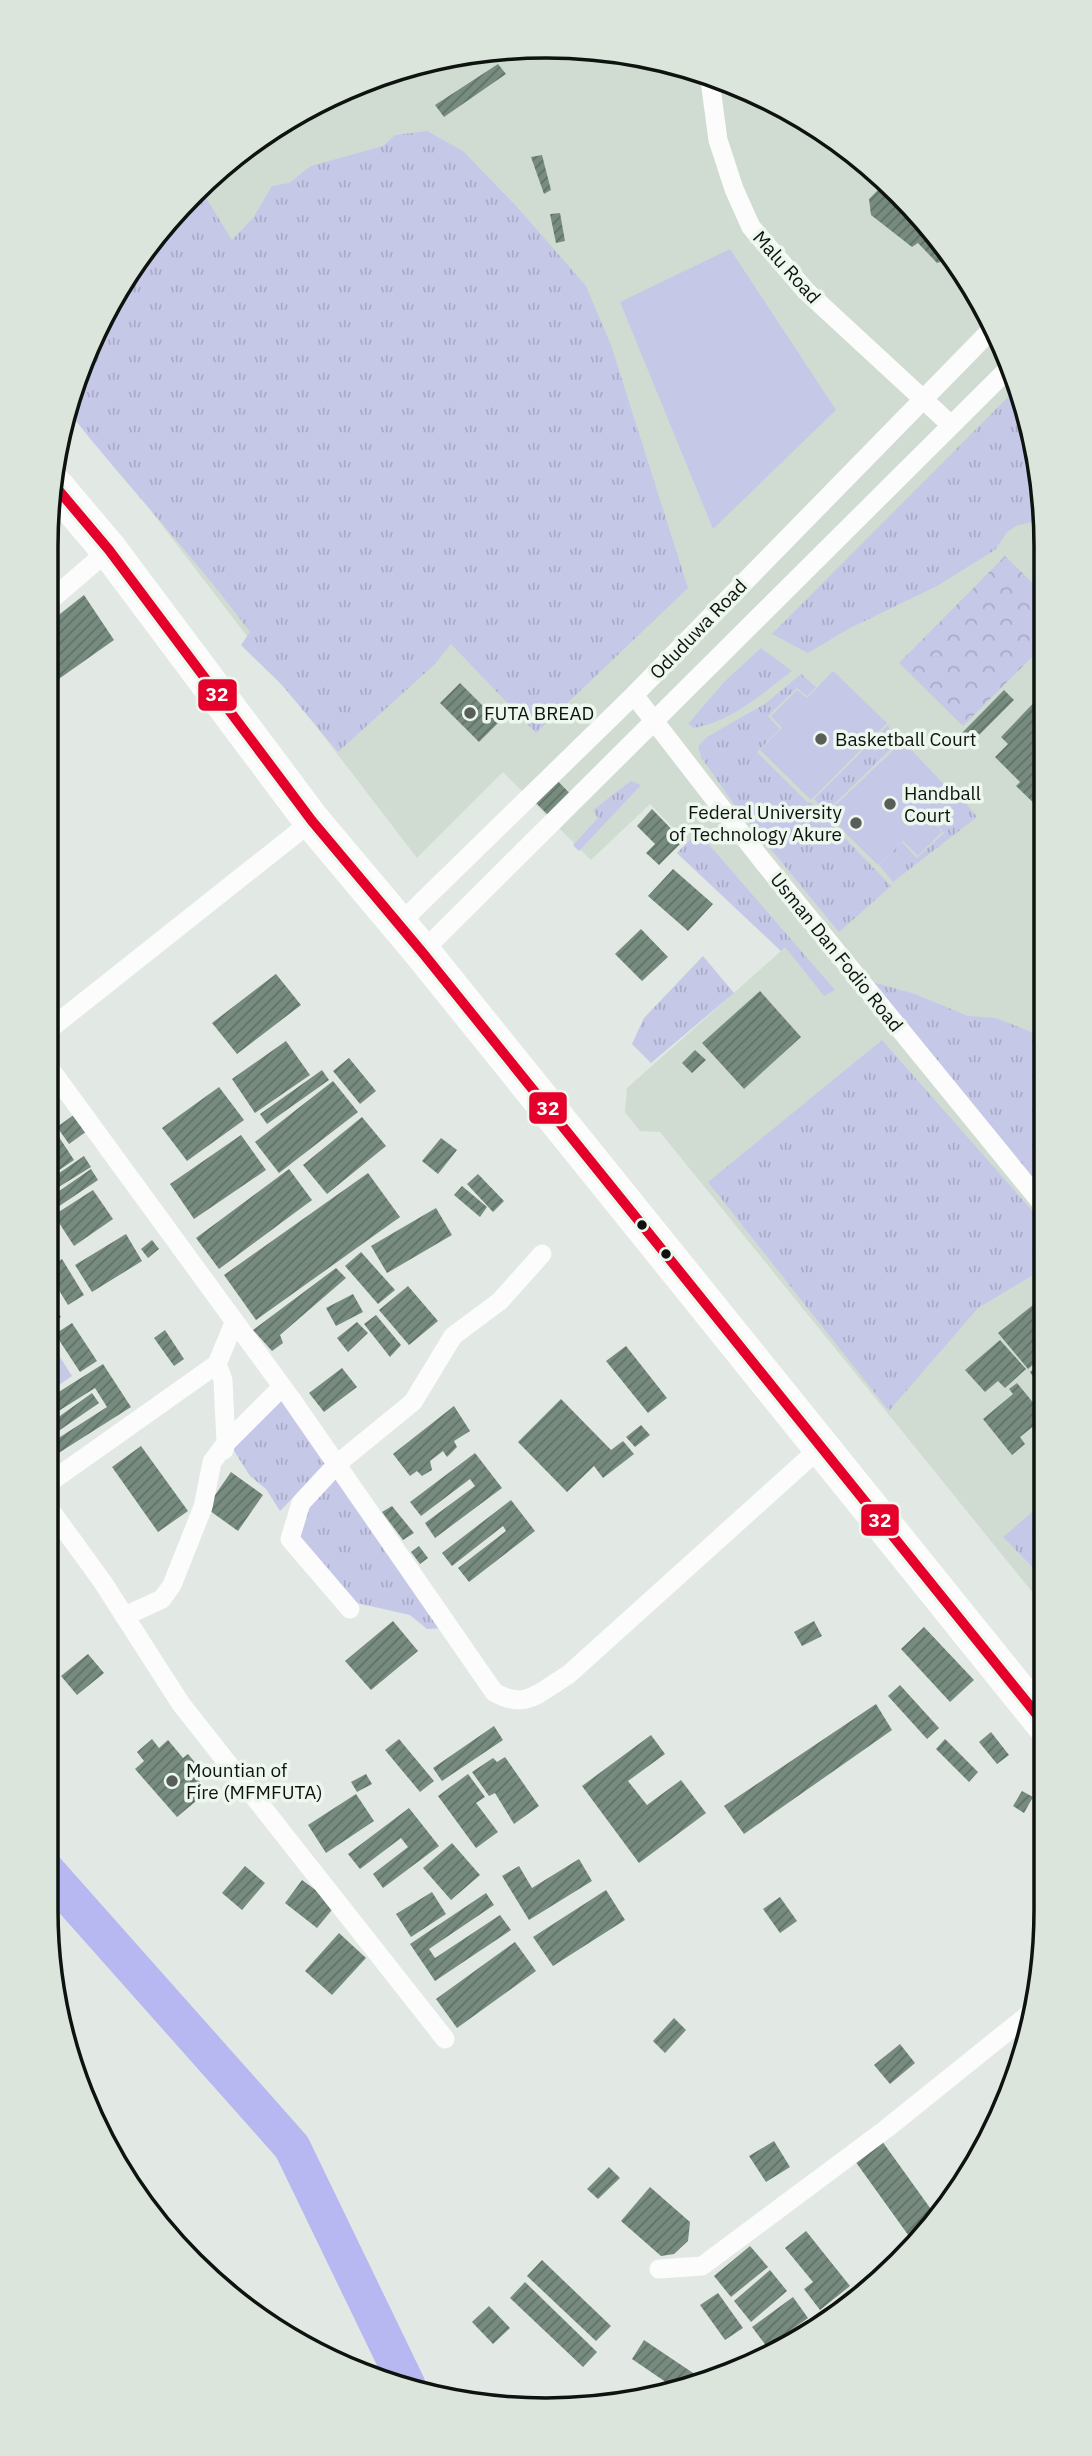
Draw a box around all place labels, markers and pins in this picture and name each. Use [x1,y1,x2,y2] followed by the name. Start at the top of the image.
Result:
[484,701,594,725] place label: FUTA BREAD
[462,705,478,721] marker: FUTA BREAD
[835,727,976,751] place label: Basketball Court
[813,731,829,747] marker: Basketball Court
[904,781,981,827] place label: Handball Court
[882,796,898,812] marker: Handball Court
[669,800,843,846] place label: Federal University of Technology Akure
[848,815,864,831] marker: Federal University of Technology Akure
[635,1218,649,1232] unlabelled marker
[659,1247,673,1261] unlabelled marker
[186,1758,323,1804] place label: Mountian of Fire (MFMFUTA)
[164,1773,180,1789] marker: Mountian of Fire (MFMFUTA)

